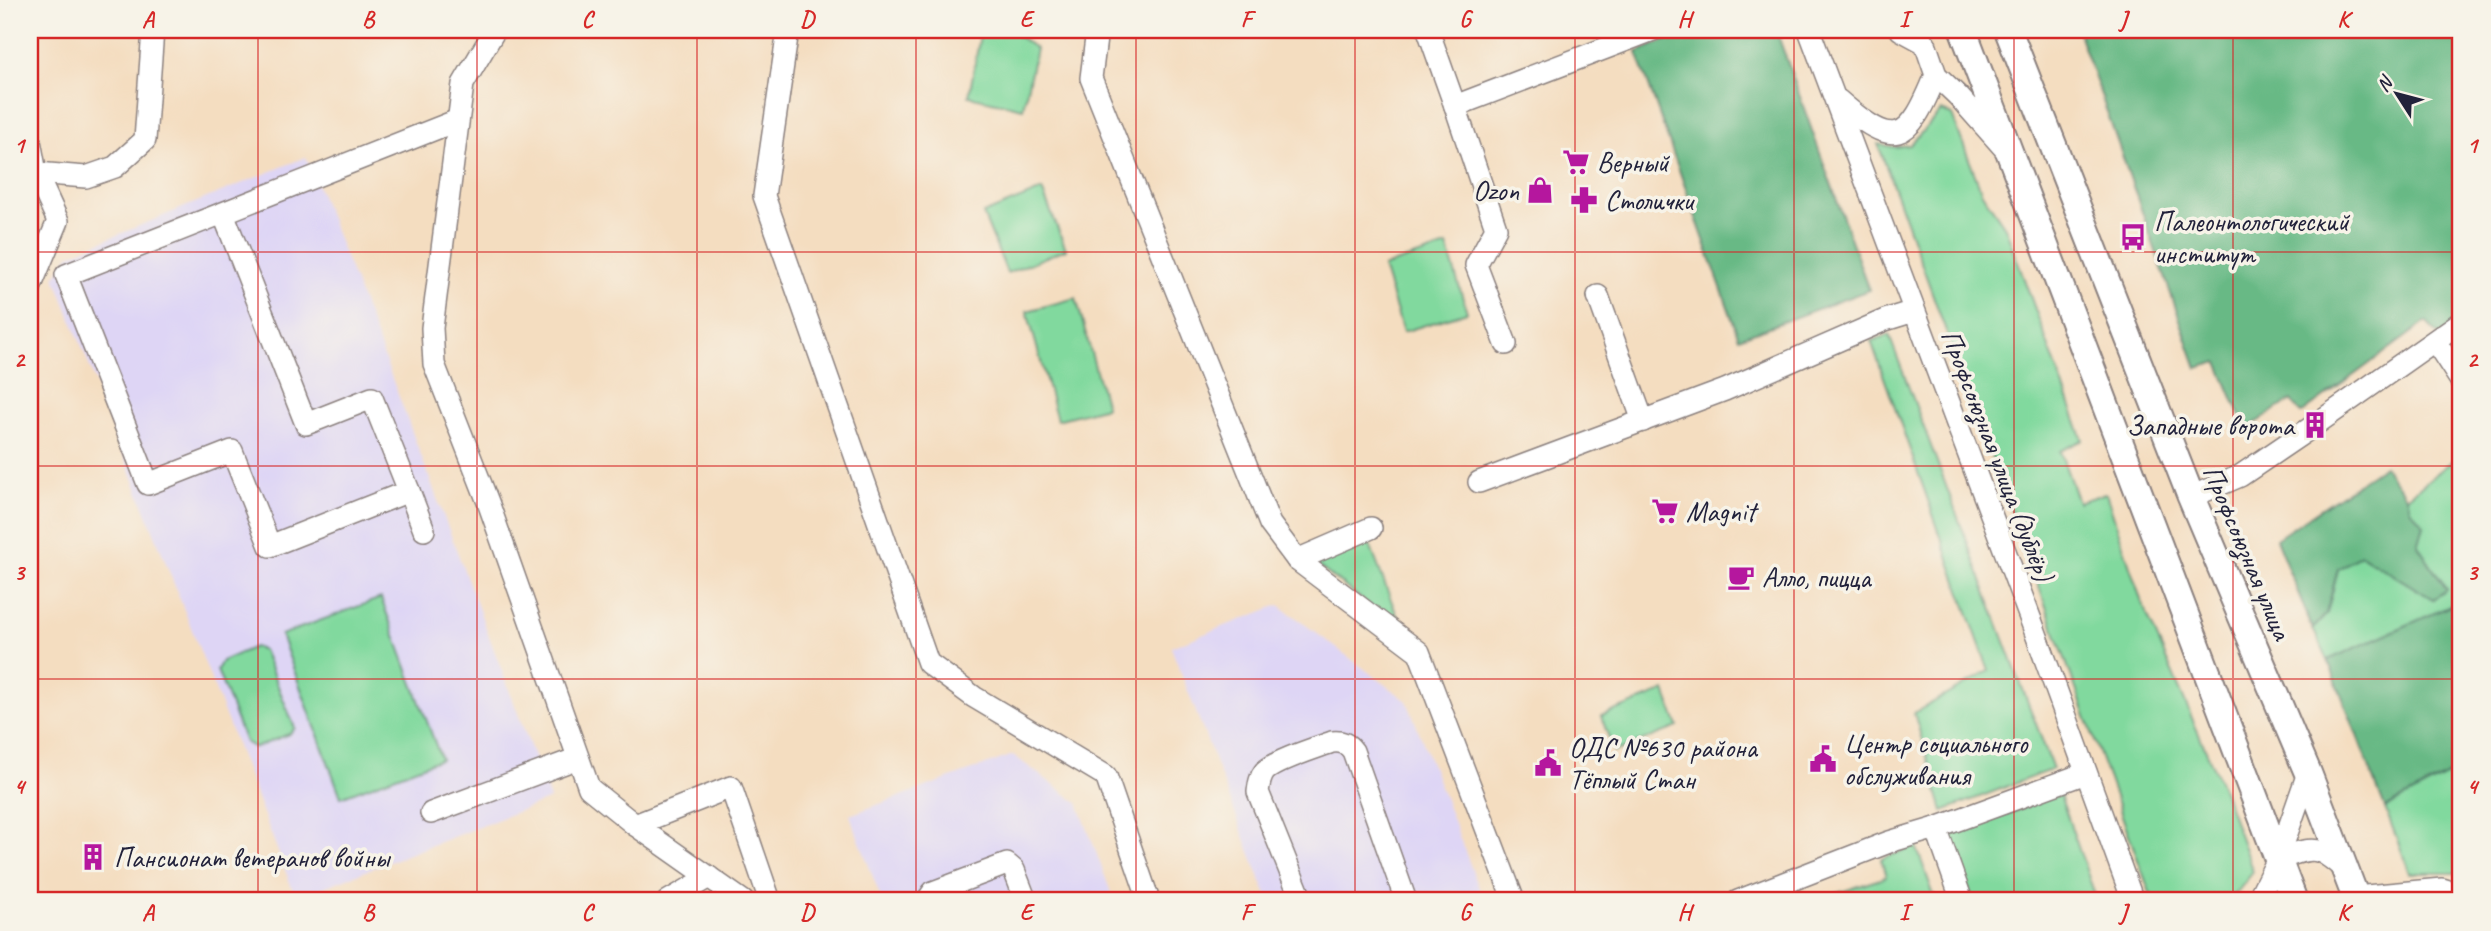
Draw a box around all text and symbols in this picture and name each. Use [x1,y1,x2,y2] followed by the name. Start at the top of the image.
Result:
[142,5,156,34] text: A
[362,5,376,34] text: B
[582,5,596,34] text: C
[800,5,816,34] text: D
[1020,5,1036,34] text: E
[1241,5,1257,34] text: F
[1459,5,1474,34] text: G
[1677,5,1695,34] text: H
[1899,5,1914,34] text: I
[2117,5,2130,34] text: J
[2337,5,2353,34] text: K
[2362,60,2432,130] north arrow
[2371,70,2399,96] text: N
[14,131,27,160] text: 1
[2467,131,2480,160] text: 1
[1597,145,1670,180] place label: Верный
[1561,147,1591,177] supermarket icon: Верный
[1473,173,1519,208] place label: Ozon
[1525,175,1555,205] shop icon: Ozon
[1605,183,1696,218] place label: Столички
[1569,185,1599,215] pharmacy icon: Столички
[2154,204,2350,271] place label: Палеонтологический институт
[2118,222,2148,252] bus stop icon: Палеонтологический институт
[1932,324,2062,588] street label: Профсоюзная улица (дублёр)
[14,345,27,374] text: 2
[2467,345,2480,374] text: 2
[2126,408,2296,443] place label: Западные ворота
[2300,410,2330,440] building icon: Западные ворота
[2194,460,2301,647] street label: Профсоюзная улица
[1686,494,1759,529] place label: Magnit
[1650,496,1680,526] supermarket icon: Magnit
[14,558,27,587] text: 3
[2467,558,2480,587] text: 3
[1762,560,1872,595] place label: Алло, пицца
[1726,562,1756,592] cafe icon: Алло, пицца
[1844,726,2029,793] place label: Центр социального обслуживания
[1569,730,1759,797] place label: ОДС №630 района Тёплый Стан
[1808,744,1838,774] public building icon: Центр социального обслуживания
[1533,748,1563,778] public building icon: ОДС №630 района Тёплый Стан
[14,772,27,801] text: 4
[2467,772,2480,801] text: 4
[114,840,391,875] place label: Пансионат ветеранов войны
[78,842,108,872] building icon: Пансионат ветеранов войны
[142,898,156,927] text: A
[362,898,376,927] text: B
[582,898,596,927] text: C
[800,898,816,927] text: D
[1020,898,1036,927] text: E
[1241,898,1257,927] text: F
[1459,898,1474,927] text: G
[1677,898,1695,927] text: H
[1899,898,1914,927] text: I
[2117,898,2130,927] text: J
[2337,898,2353,927] text: K

